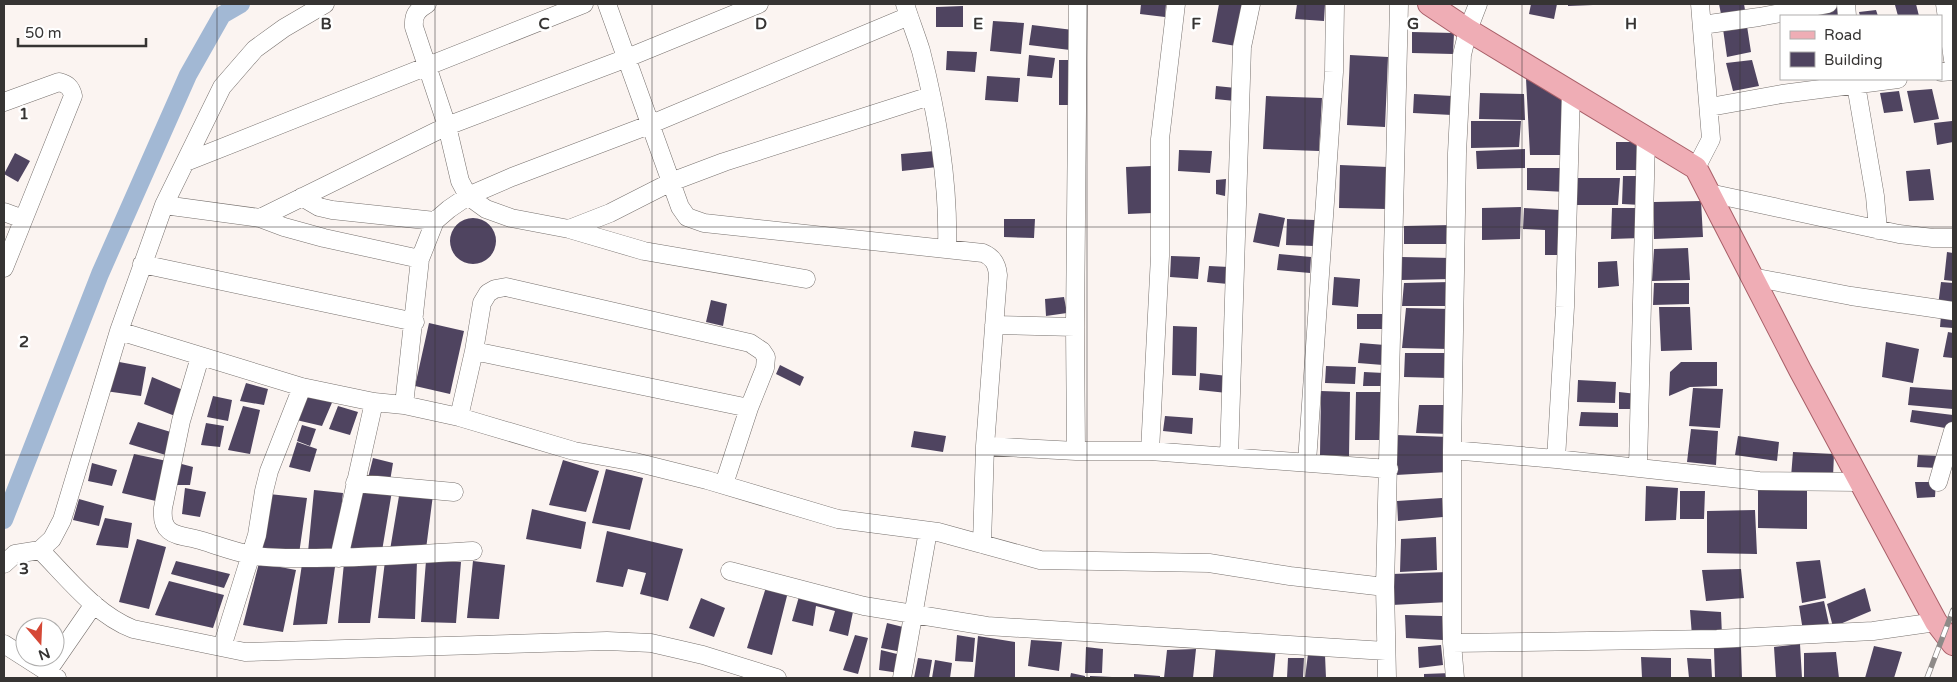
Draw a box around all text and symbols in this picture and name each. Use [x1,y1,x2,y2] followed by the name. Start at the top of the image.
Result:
[320,14,332,34] text: B
[538,14,550,34] text: C
[755,14,767,34] text: D
[973,14,983,34] text: E
[1191,14,1201,34] text: F
[1407,14,1419,34] text: G
[1625,14,1637,34] text: H
[18,15,145,47] scale bar
[1780,15,1942,80] legend
[25,24,62,42] text: 50 m
[1824,26,1862,44] text: Road
[1824,51,1883,69] text: Building
[19,104,29,124] text: 1
[19,332,29,352] text: 2
[19,559,29,579] text: 3
[15,617,65,667] north arrow
[36,644,52,664] text: N

